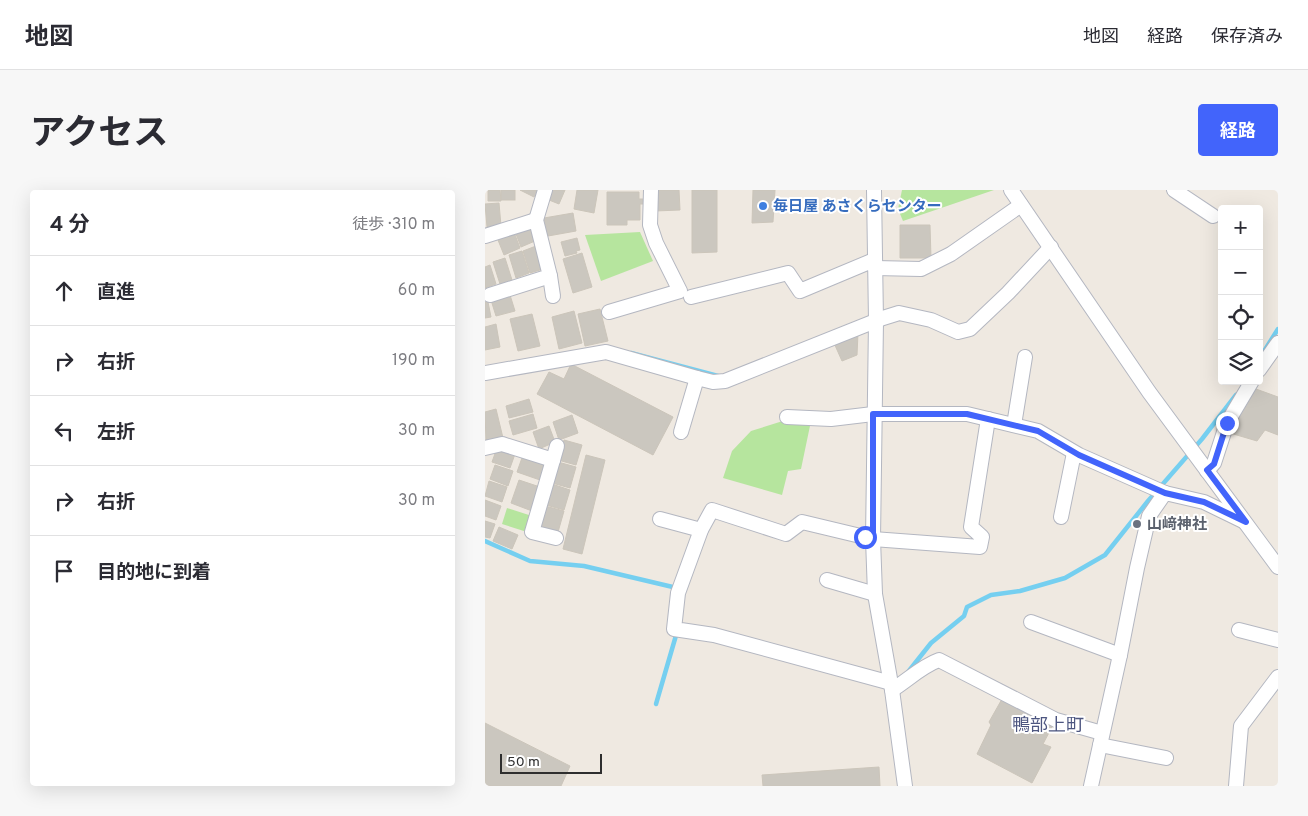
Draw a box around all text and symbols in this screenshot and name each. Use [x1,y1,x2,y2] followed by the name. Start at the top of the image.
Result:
[25,23,73,53] text: 地図
[1083,26,1119,49] text: 地図
[1147,26,1183,49] text: 経路
[1211,26,1283,49] text: 保存済み
[1198,104,1278,156] button: 経路
[30,113,168,157] text: アクセス
[773,198,942,217] place label: 毎日屋 あさくらセンター
[757,200,769,212] marker: 毎日屋 あさくらセンター
[1218,205,1263,385] map controls
[1218,205,1263,250] button: +
[50,212,90,239] text: 4 分
[352,215,435,235] text: 徒歩 · 310 m
[1218,250,1263,295] button: −
[50,277,78,305] icon: ahead
[97,281,135,305] text: 直進
[398,281,435,301] text: 60 m
[1218,295,1263,340] button: locate
[1218,340,1263,385] button: layers
[50,347,78,375] icon: right
[97,351,135,375] text: 右折
[392,351,435,371] text: 190 m
[1216,412,1239,435] route end
[50,417,78,445] icon: left
[97,421,135,445] text: 左折
[398,421,435,441] text: 30 m
[50,487,78,515] icon: right
[97,491,135,515] text: 右折
[398,491,435,511] text: 30 m
[1147,515,1207,535] place label: 山﨑神社
[1131,518,1143,530] marker: 山﨑神社
[854,526,877,549] route start
[50,557,78,585] icon: arrive
[97,561,211,585] text: 目的地に到着
[1012,715,1084,738] district label: 鴨部上町
[500,751,603,774] scale bar
[507,754,540,771] text: 50 m

